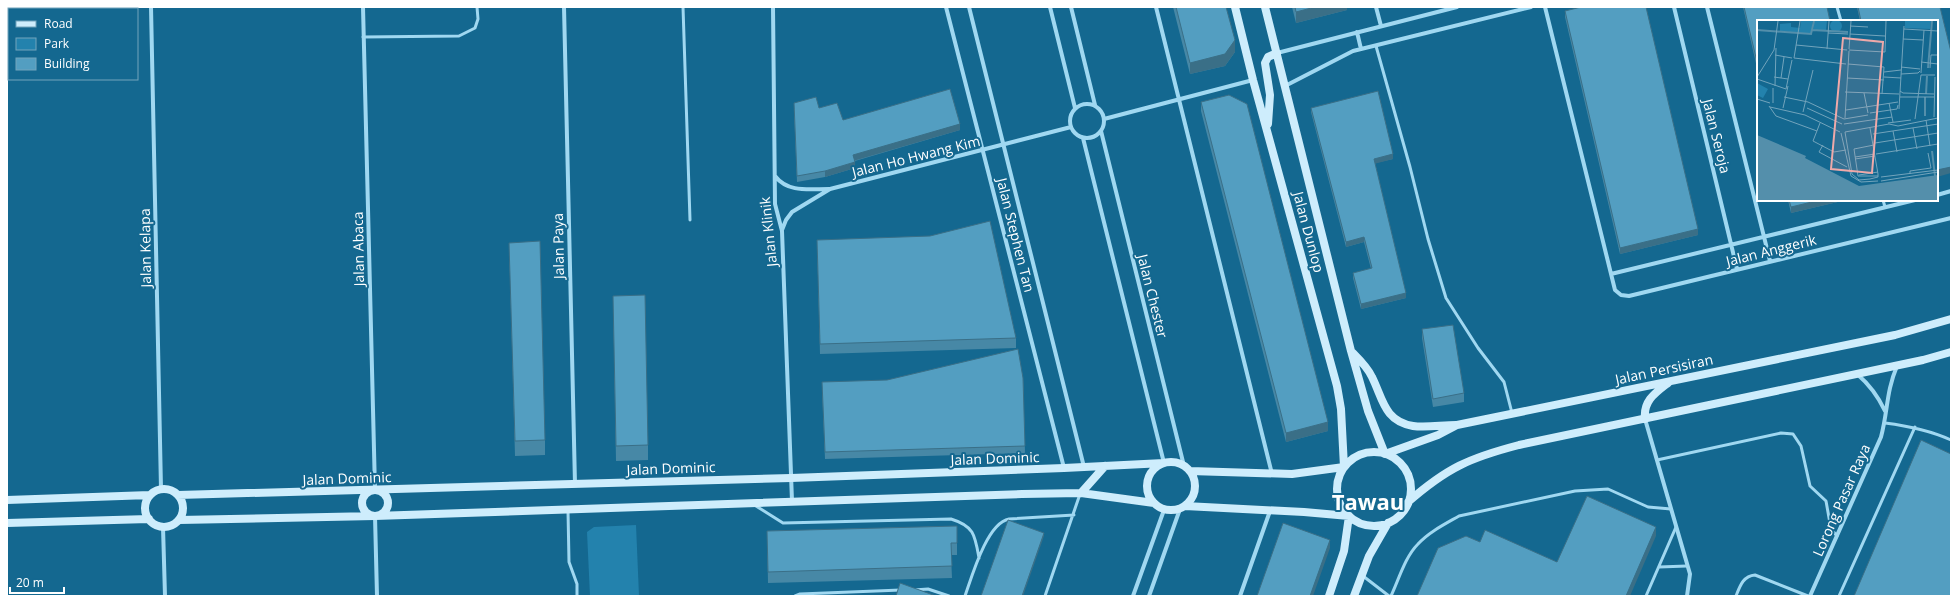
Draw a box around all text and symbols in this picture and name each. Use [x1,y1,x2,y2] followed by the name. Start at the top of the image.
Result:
[8,8,138,80] legend
[44,15,73,32] text: Road
[1757,20,1938,201] inset map
[44,35,70,52] text: Park
[44,55,90,72] text: Building
[1698,95,1735,175] street label: Jalan Seroja
[848,131,982,182] street label: Jalan Ho Hwang Kim
[992,174,1039,294] street label: Jalan Stephen Tan
[1289,188,1329,275] street label: Jalan Dunlop
[755,195,781,270] street label: Jalan Klinik
[135,208,155,290] street label: Jalan Kelapa
[348,211,368,289] street label: Jalan Abaca
[548,213,568,281] street label: Jalan Paya
[1722,229,1819,271] street label: Jalan Anggerik
[1133,250,1173,340] street label: Jalan Chester
[1611,349,1715,389] street label: Jalan Persisiran
[1808,441,1874,559] street label: Lorong Pasar Raya
[948,447,1040,469] street label: Jalan Dominic
[624,457,716,479] street label: Jalan Dominic
[300,467,392,489] street label: Jalan Dominic
[1332,486,1404,516] district label: Tawau
[10,569,64,595] scale bar
[16,574,44,591] text: 20 m

